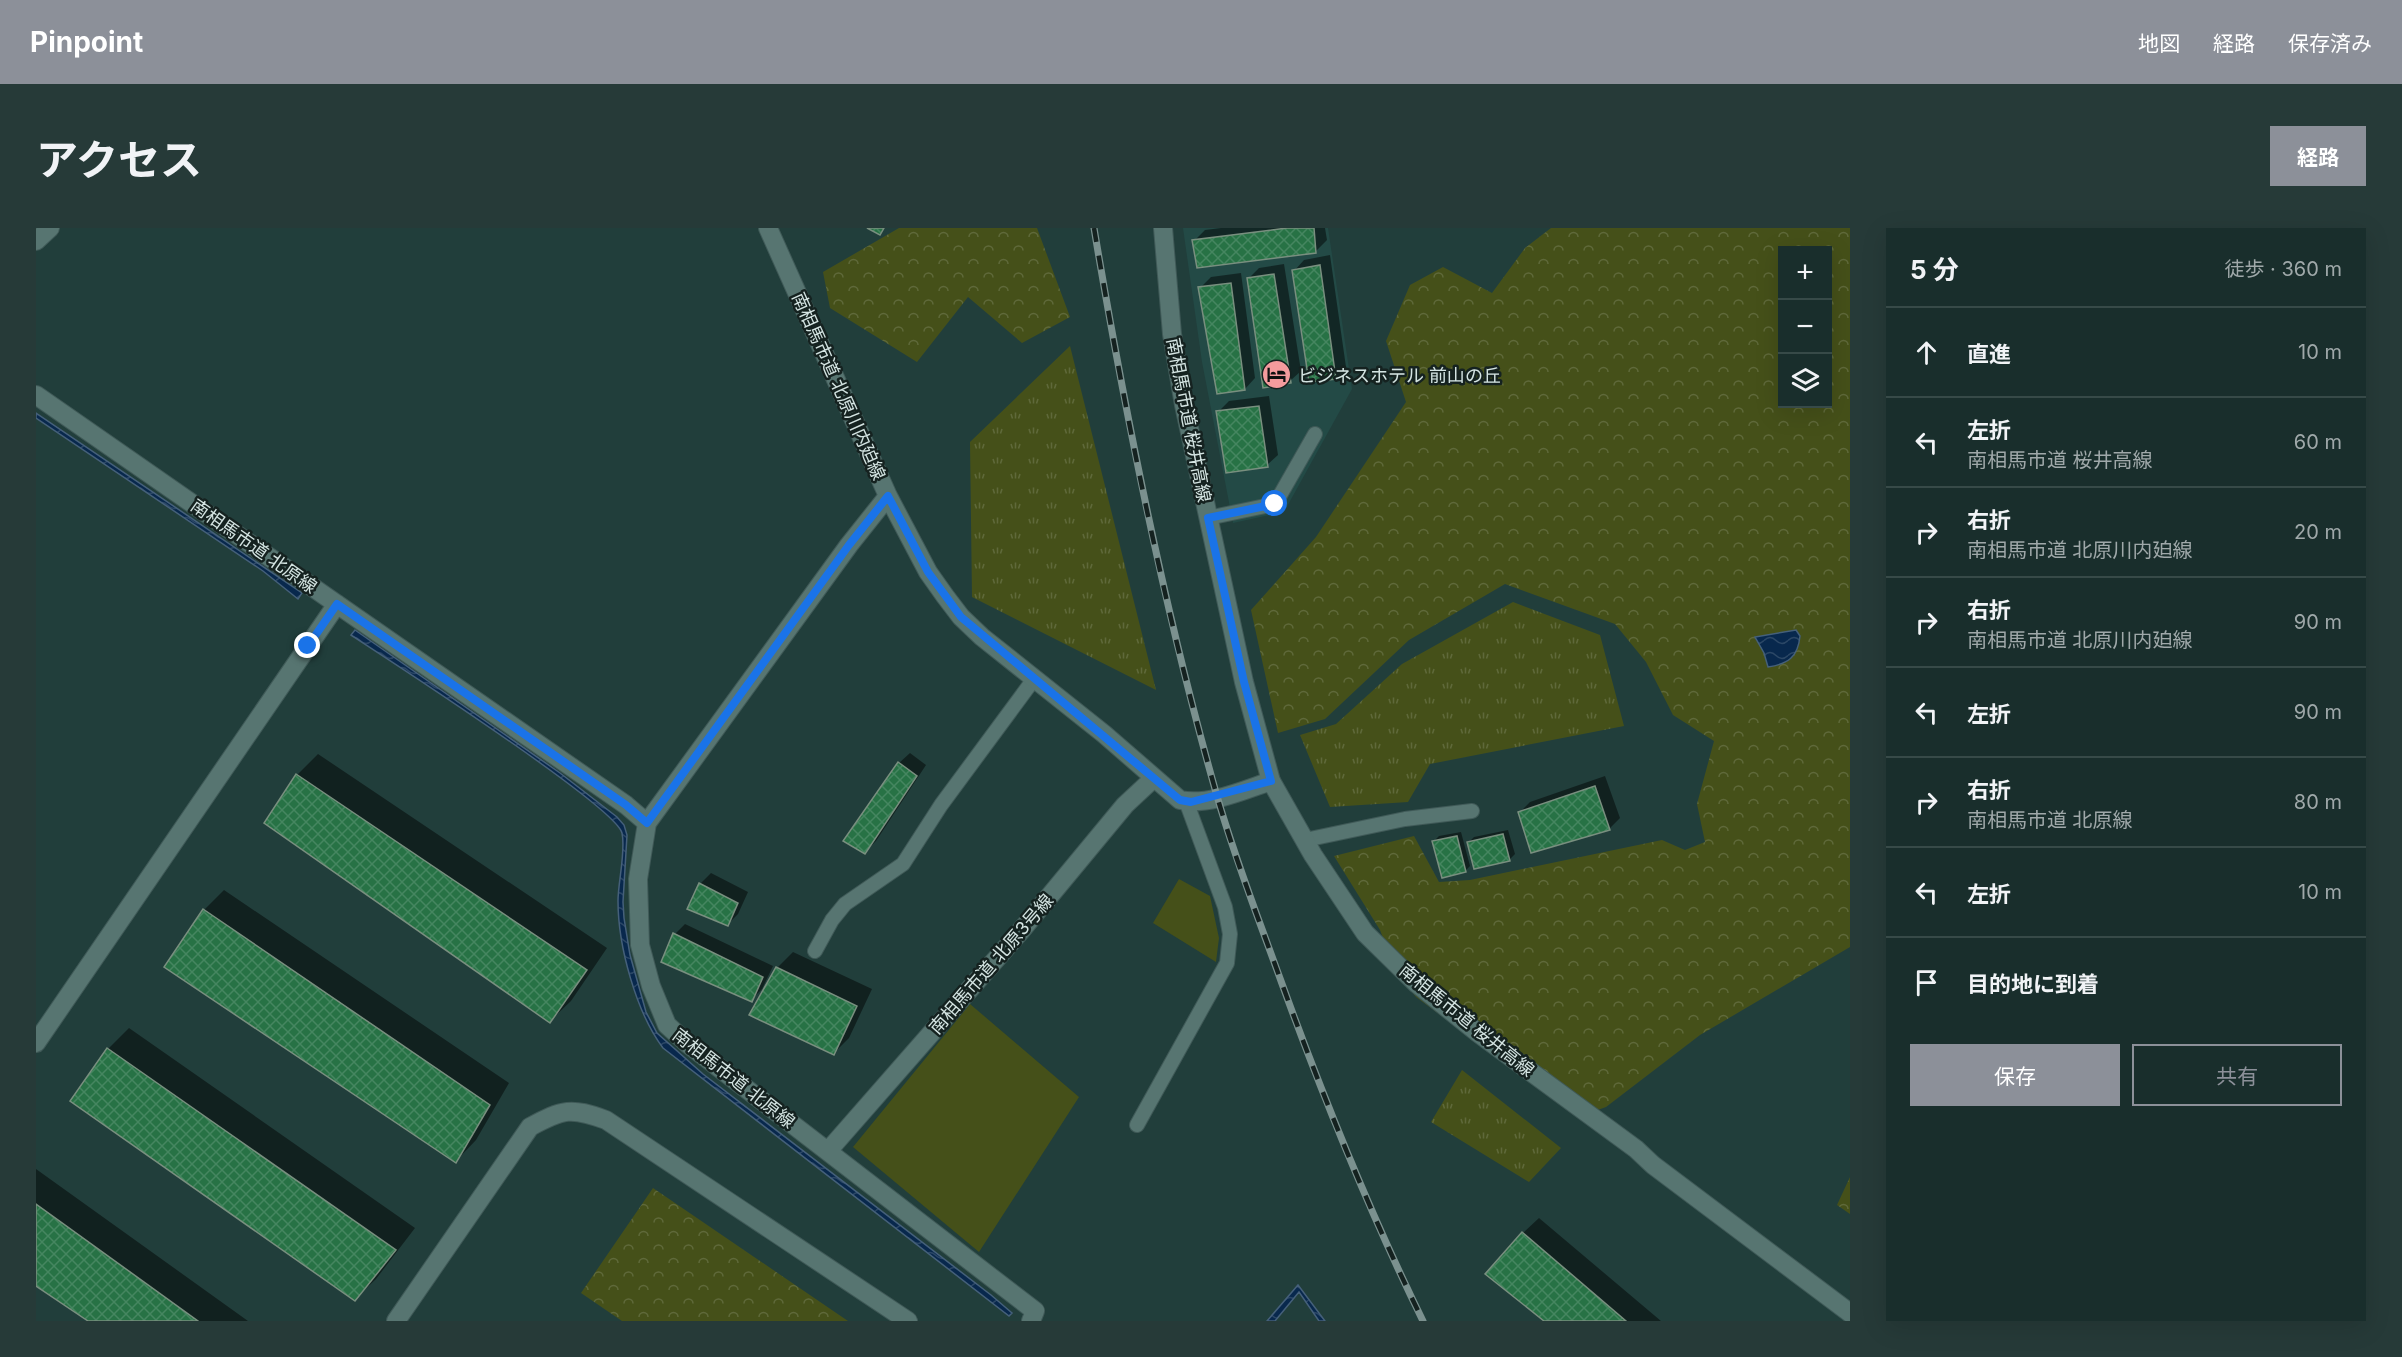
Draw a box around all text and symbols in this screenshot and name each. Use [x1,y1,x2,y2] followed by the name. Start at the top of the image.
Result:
[30,25,143,59] text: Pinpoint
[2138,31,2180,56] text: 地図
[2213,31,2255,56] text: 経路
[2288,31,2372,56] text: 保存済み
[2270,126,2366,186] button: 経路
[36,134,202,185] text: アクセス
[1778,246,1832,408] map controls
[1778,246,1832,300] button: +
[1910,254,1959,285] text: 5 分
[2224,257,2342,281] text: 徒歩 · 360 m
[788,289,890,483] street label: 南相馬市道 北原川内廹線
[1778,300,1832,354] button: −
[1163,336,1215,504] street label: 南相馬市道 桜井高線
[1910,336,1943,369] icon: ahead
[2298,340,2342,364] text: 10 m
[1967,341,2011,367] text: 直進
[1778,354,1832,408] button: layers
[1261,359,1293,391] hotel icon: ビジネスホテル 前山の丘
[1298,365,1501,386] place label: ビジネスホテル 前山の丘
[1967,417,2011,443] text: 左折
[1910,426,1943,459] icon: left
[2294,430,2342,454] text: 60 m
[1967,448,2153,472] text: 南相馬市道 桜井高線
[1261,490,1287,516] route start
[187,495,321,597] street label: 南相馬市道 北原線
[1967,507,2011,533] text: 右折
[1910,516,1943,549] icon: right
[2294,520,2342,544] text: 20 m
[1967,538,2193,562] text: 南相馬市道 北原川内廹線
[1967,597,2011,623] text: 右折
[1910,606,1943,639] icon: right
[2294,610,2342,634] text: 90 m
[1967,628,2193,652] text: 南相馬市道 北原川内廹線
[294,632,320,658] route end
[1910,696,1943,729] icon: left
[2294,700,2342,724] text: 90 m
[1967,701,2011,727] text: 左折
[1967,777,2011,803] text: 右折
[1910,786,1943,819] icon: right
[2294,790,2342,814] text: 80 m
[1967,808,2133,832] text: 南相馬市道 北原線
[1910,876,1943,909] icon: left
[2298,880,2342,904] text: 10 m
[1967,881,2011,907] text: 左折
[925,890,1057,1038] street label: 南相馬市道 北原3号線
[1395,959,1539,1081] street label: 南相馬市道 桜井高線
[1910,966,1943,999] icon: arrive
[1967,971,2099,997] text: 目的地に到着
[669,1024,799,1132] street label: 南相馬市道 北原線
[1910,1044,2120,1106] button: 保存
[2132,1044,2342,1106] button: 共有

